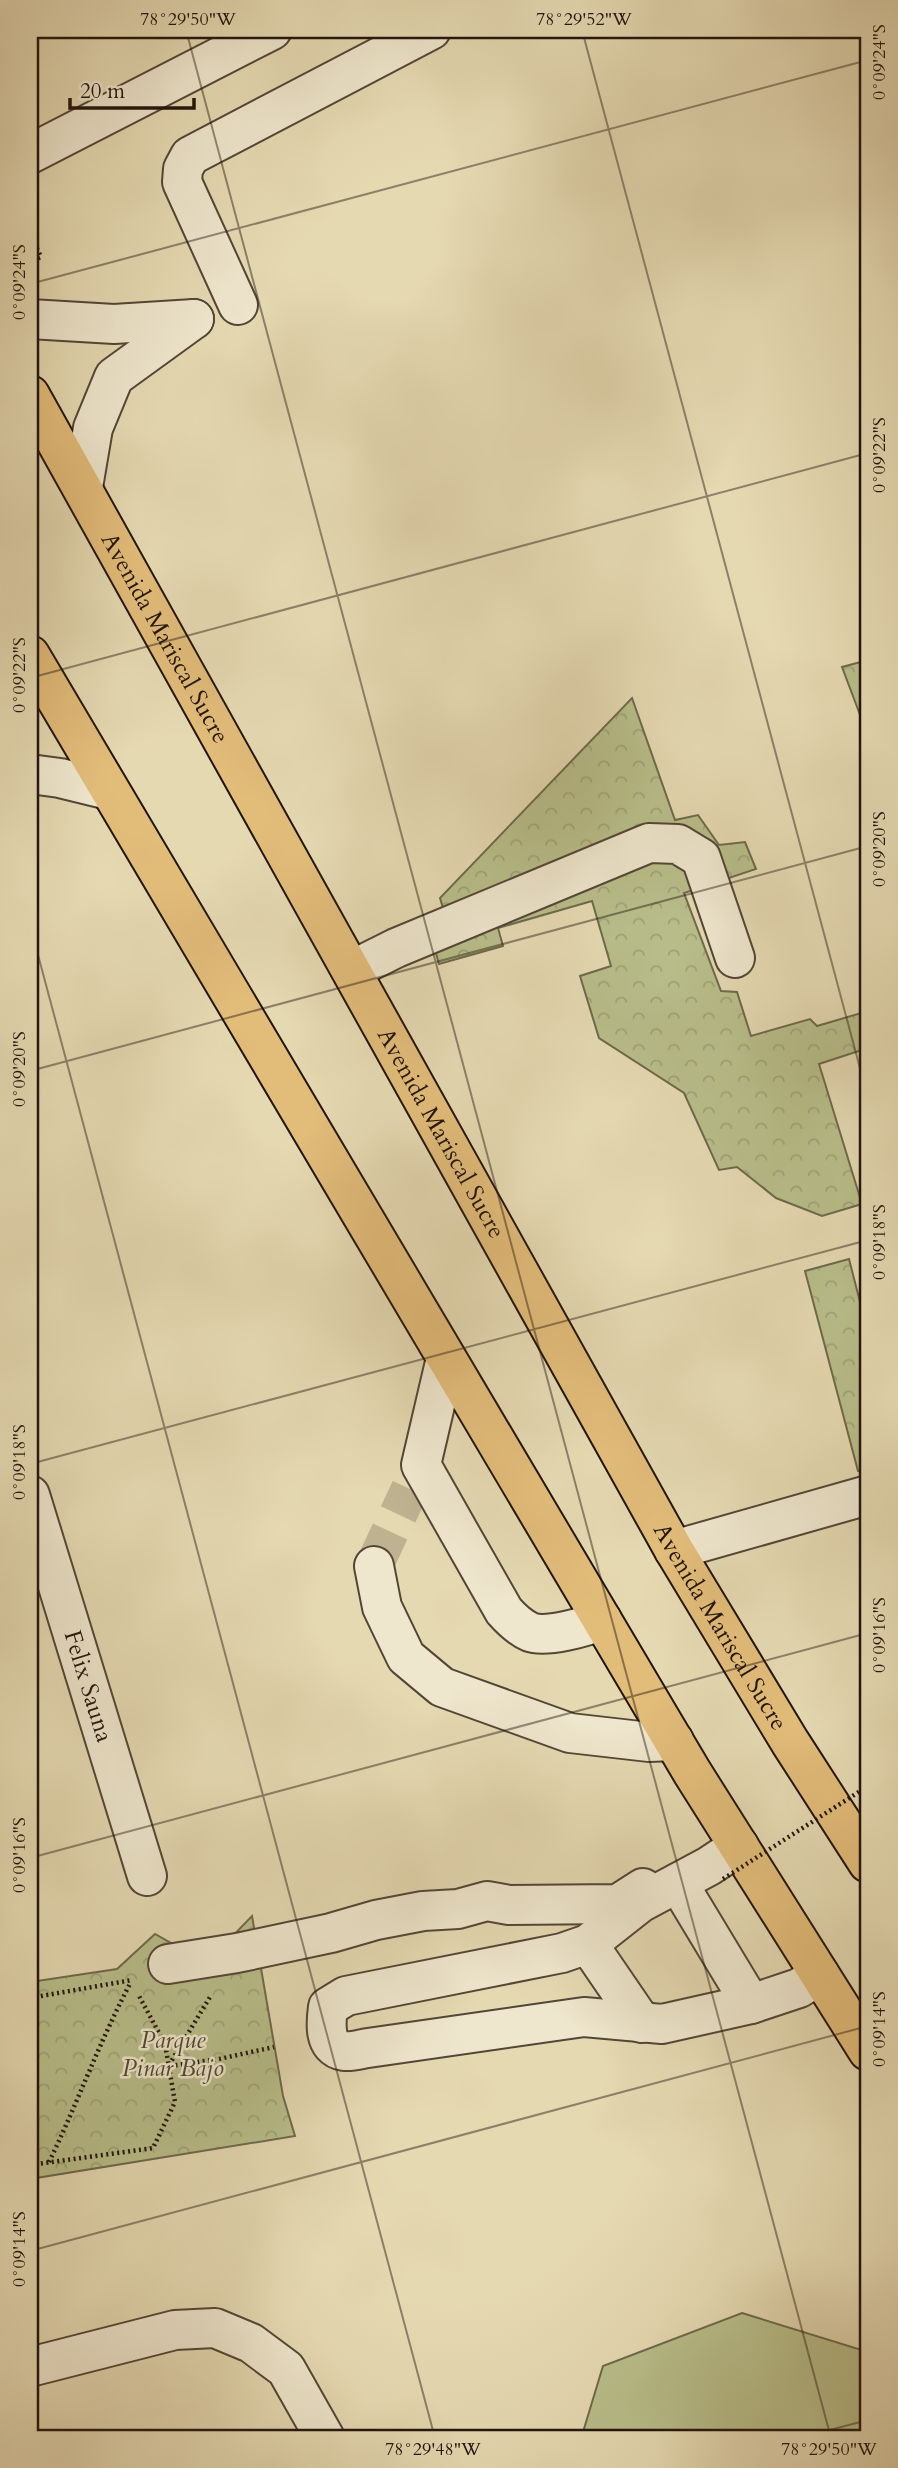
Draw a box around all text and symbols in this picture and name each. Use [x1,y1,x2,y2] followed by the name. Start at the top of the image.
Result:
[140,7,236,32] text: 78°29'50"W
[536,7,632,32] text: 78°29'52"W
[867,24,892,100] text: 0°09'24"S
[70,66,194,110] scale bar
[80,77,125,106] text: 20 m
[7,244,32,320] text: 0°09'24"S
[867,417,892,493] text: 0°09'22"S
[93,527,237,749] street label: Avenida Mariscal Sucre
[7,637,32,713] text: 0°09'22"S
[867,811,892,887] text: 0°09'20"S
[369,1022,513,1245] street label: Avenida Mariscal Sucre
[7,1031,32,1107] text: 0°09'20"S
[867,1204,892,1280] text: 0°09'18"S
[7,1424,32,1500] text: 0°09'18"S
[645,1517,795,1737] street label: Avenida Mariscal Sucre
[867,1597,892,1673] text: 0°09'16"S
[56,1626,121,1747] street label: Felix Sauna
[7,1817,32,1893] text: 0°09'16"S
[867,1991,892,2067] text: 0°09'14"S
[122,2024,224,2085] park label: Parque Pinar Bajo
[7,2211,32,2287] text: 0°09'14"S
[385,2437,481,2462] text: 78°29'48"W
[781,2437,877,2462] text: 78°29'50"W

